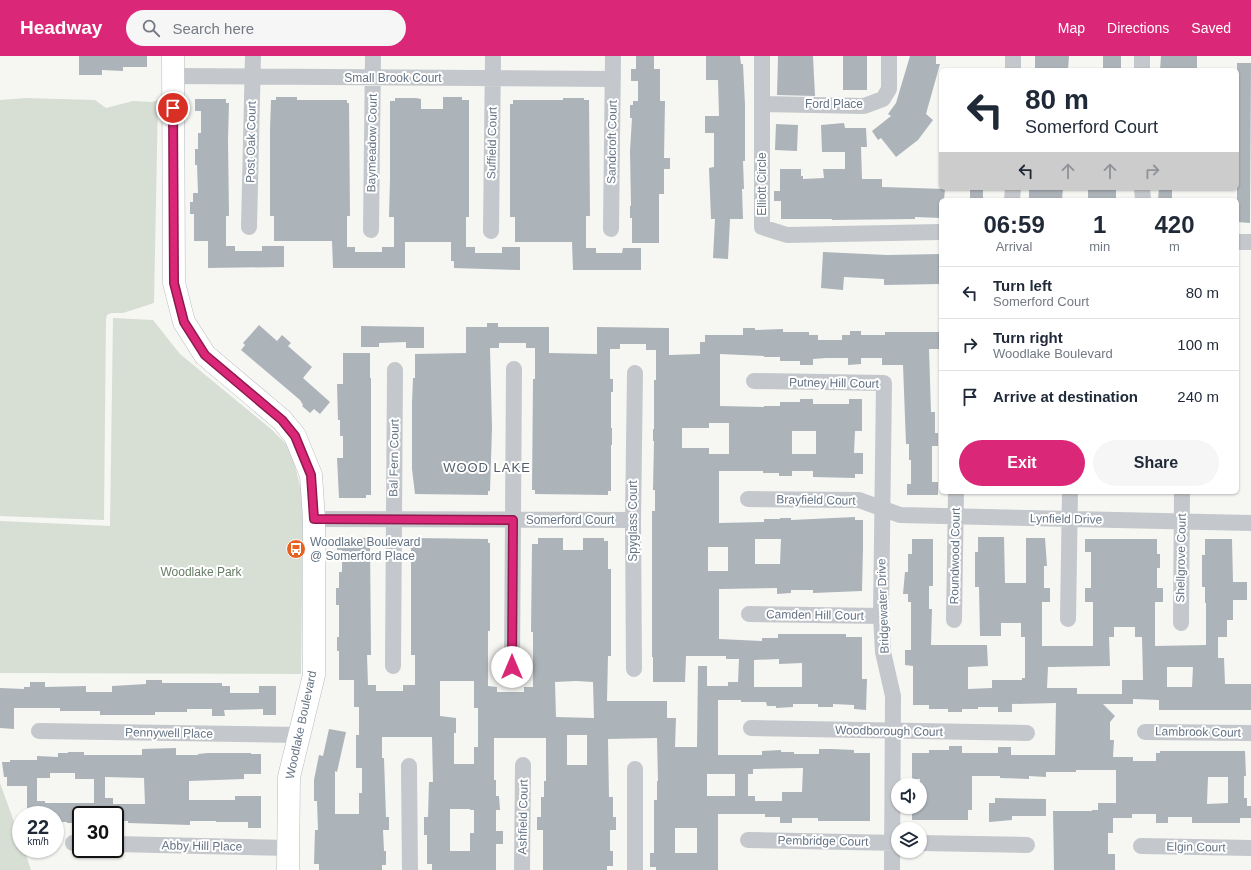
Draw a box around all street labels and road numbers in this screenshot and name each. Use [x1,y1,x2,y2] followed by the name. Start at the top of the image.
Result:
[344,71,442,85] street label: Small Brook Court
[364,93,380,192] street label: Baymeadow Court
[805,97,863,111] street label: Ford Place
[604,99,620,184] street label: Sandcroft Court
[243,100,259,183] street label: Post Oak Court
[484,106,500,179] street label: Suffield Court
[755,152,769,216] street label: Elliott Circle
[789,375,880,391] street label: Putney Hill Court
[386,418,402,497] street label: Bal Fern Court
[626,480,640,562] street label: Spyglass Court
[776,492,856,508] street label: Brayfield Court
[947,507,963,604] street label: Roundwood Court
[1030,511,1103,527] street label: Lynfield Drive
[526,513,615,527] street label: Somerford Court
[1173,513,1189,603] street label: Shellgrove Court
[874,558,892,654] street label: Bridgewater Drive
[766,607,865,623] street label: Camden Hill Court
[283,669,319,781] street label: Woodlake Boulevard
[835,723,944,739] street label: Woodborough Court
[1155,724,1242,740] street label: Lambrook Court
[125,725,213,741] street label: Pennywell Place
[515,779,531,855] street label: Ashfield Court
[778,833,869,849] street label: Pembridge Court
[162,838,243,854] street label: Abby Hill Place
[1166,839,1226,855] street label: Elgin Court

